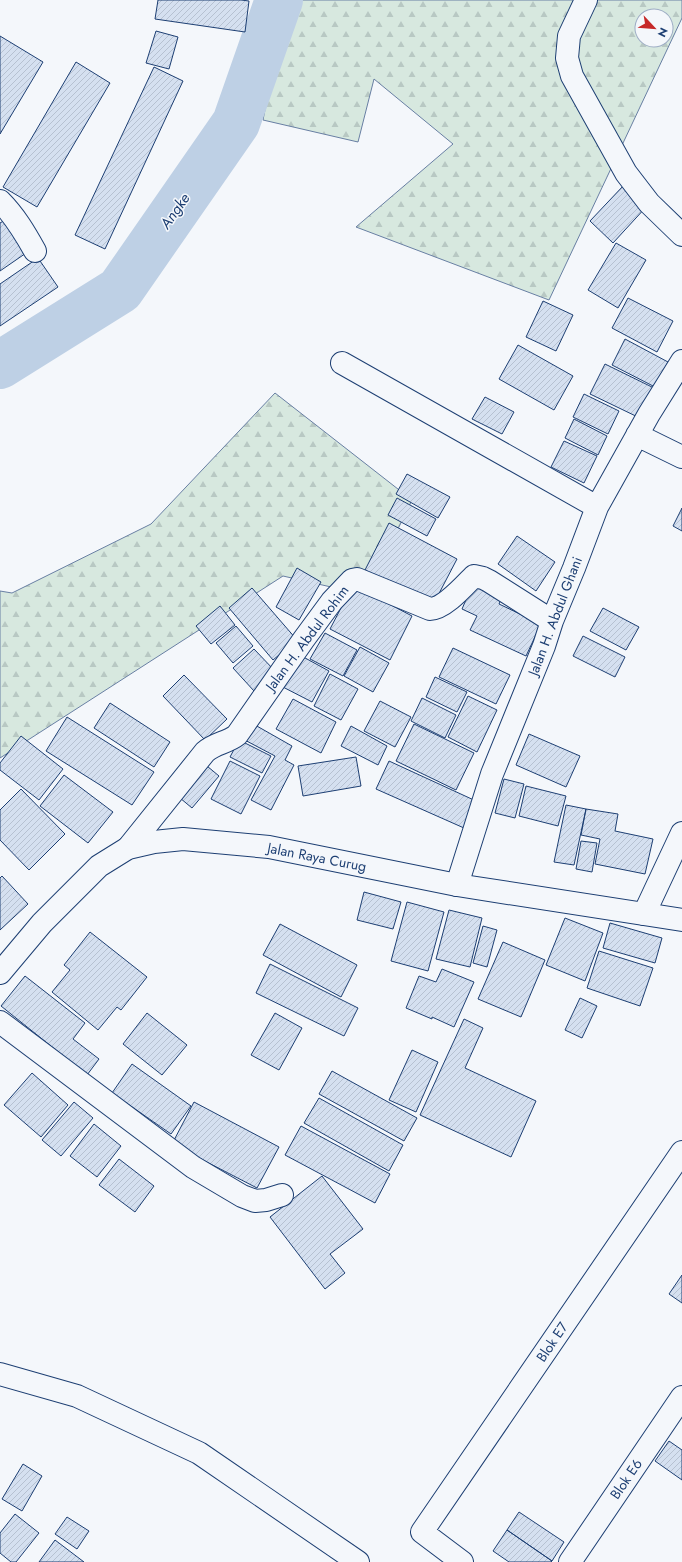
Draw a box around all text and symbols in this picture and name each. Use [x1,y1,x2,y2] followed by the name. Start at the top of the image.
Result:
[634,8,674,48] north arrow
[654,25,672,40] text: N
[154,188,196,234] water label: Angke
[522,554,587,680] street label: Jalan H. Abdul Ghani
[259,581,353,696] street label: Jalan H. Abdul Rohim
[264,837,368,876] street label: Jalan Raya Curug
[531,1318,573,1366] street label: Blok E7
[605,1455,647,1503] street label: Blok E6

